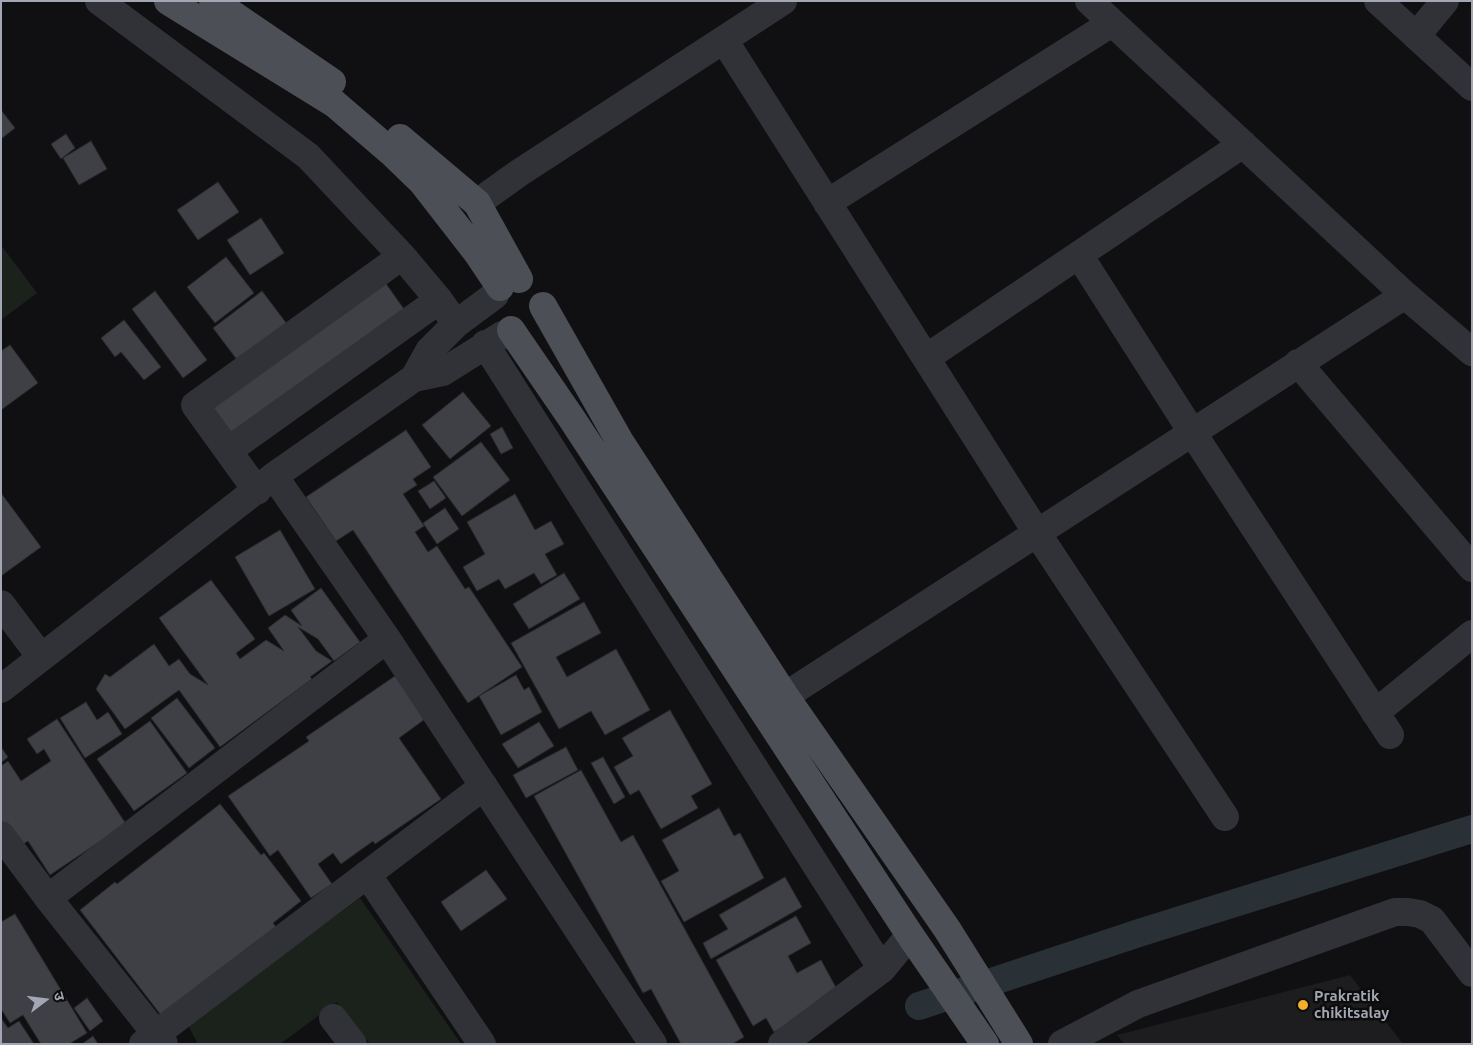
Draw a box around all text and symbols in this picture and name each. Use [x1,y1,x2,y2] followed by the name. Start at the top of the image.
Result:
[20,975,70,1025] north arrow
[1314,987,1389,1022] place label: Prakratik chikitsalay
[51,990,68,1002] text: उ
[1296,998,1310,1012] marker: Prakratik chikitsalay

